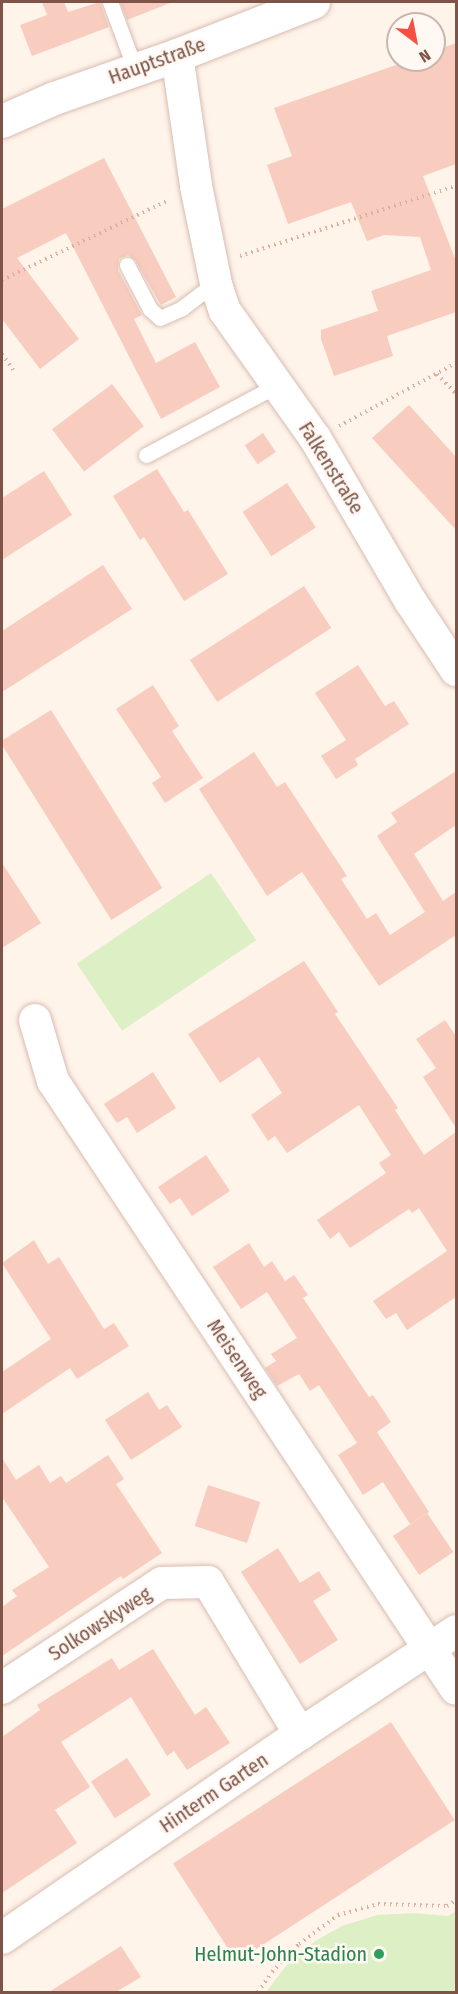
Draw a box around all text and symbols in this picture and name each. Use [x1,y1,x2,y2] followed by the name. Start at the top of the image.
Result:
[386,12,446,72] north arrow
[105,32,209,90] street label: Hauptstraße
[416,45,434,67] text: N
[293,418,369,518] street label: Falkenstraße
[202,1315,272,1403] street label: Meisenweg
[44,1582,156,1666] street label: Solkowskyweg
[155,1748,273,1838] street label: Hinterm Garten
[194,1942,367,1966] place label: Helmut-John-Stadion
[372,1947,386,1961] marker: Helmut-John-Stadion

